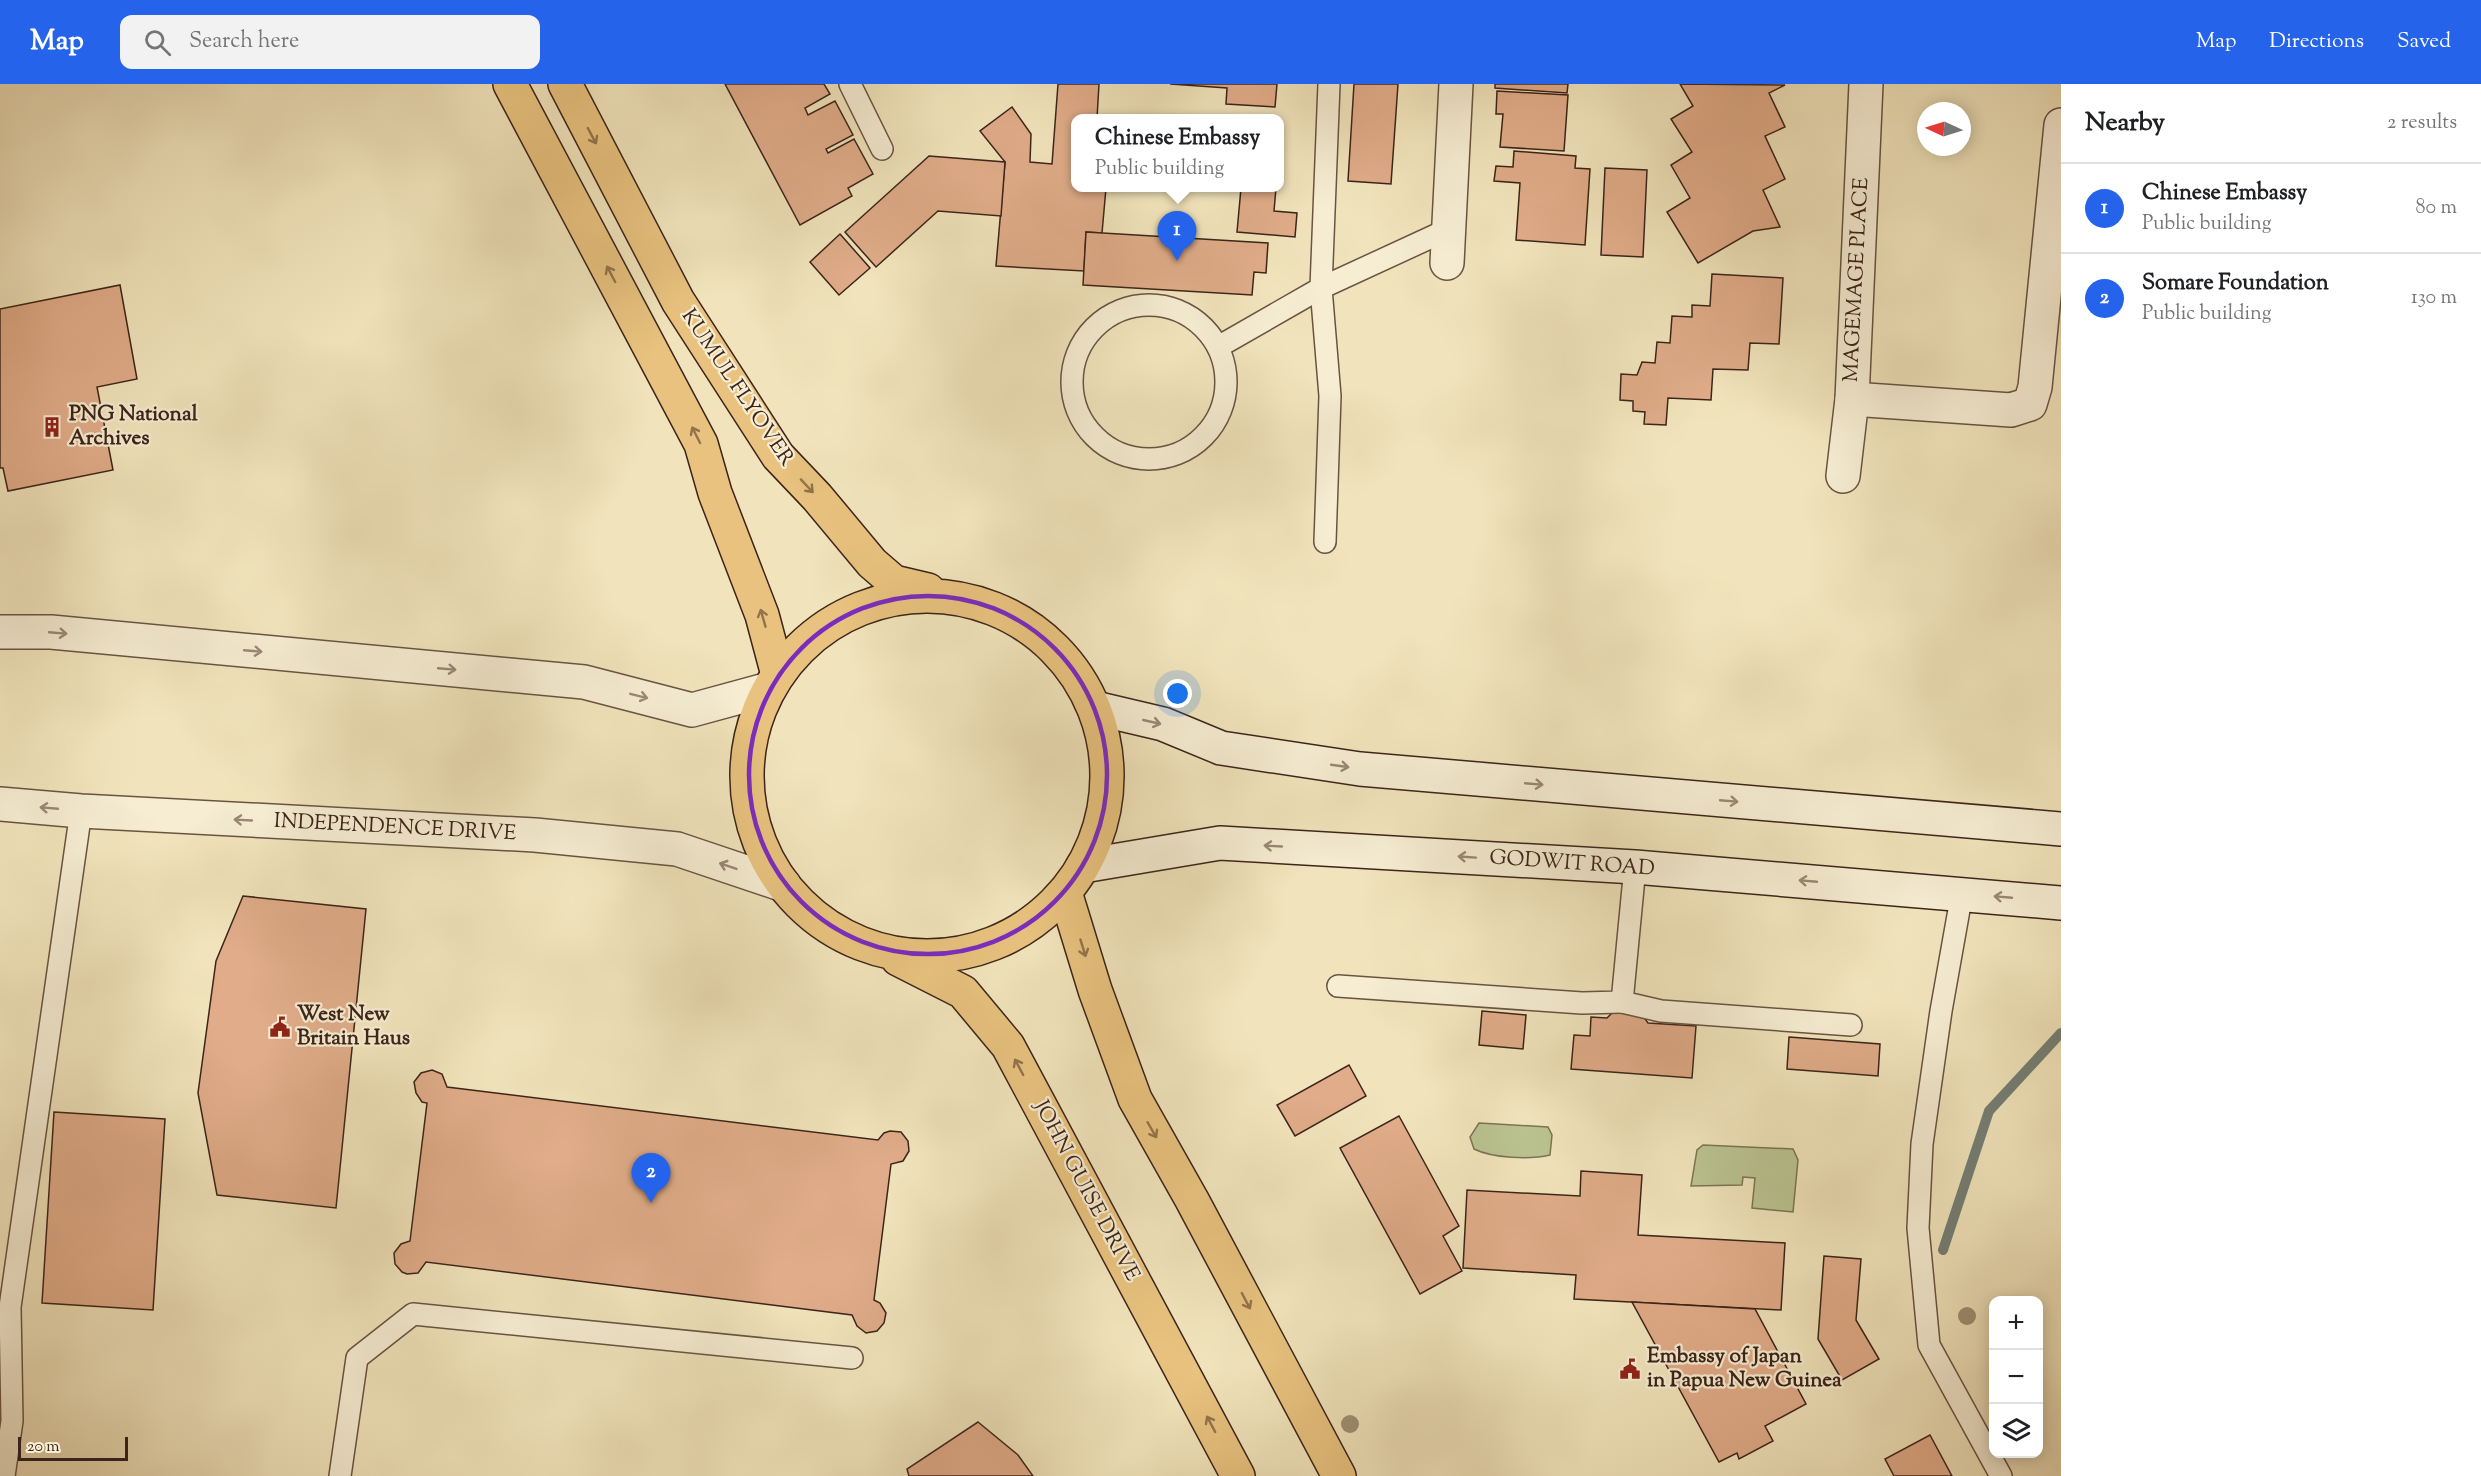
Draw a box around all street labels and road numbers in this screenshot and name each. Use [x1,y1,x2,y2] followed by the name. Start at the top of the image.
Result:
[1837,177,1877,383] street label: MAGEMAGE PLACE
[673,303,801,473] street label: KUMUL FLYOVER
[273,807,517,849] street label: INDEPENDENCE DRIVE
[1488,843,1656,885] street label: GODWIT ROAD
[1025,1094,1147,1287] street label: JOHN GUISE DRIVE

